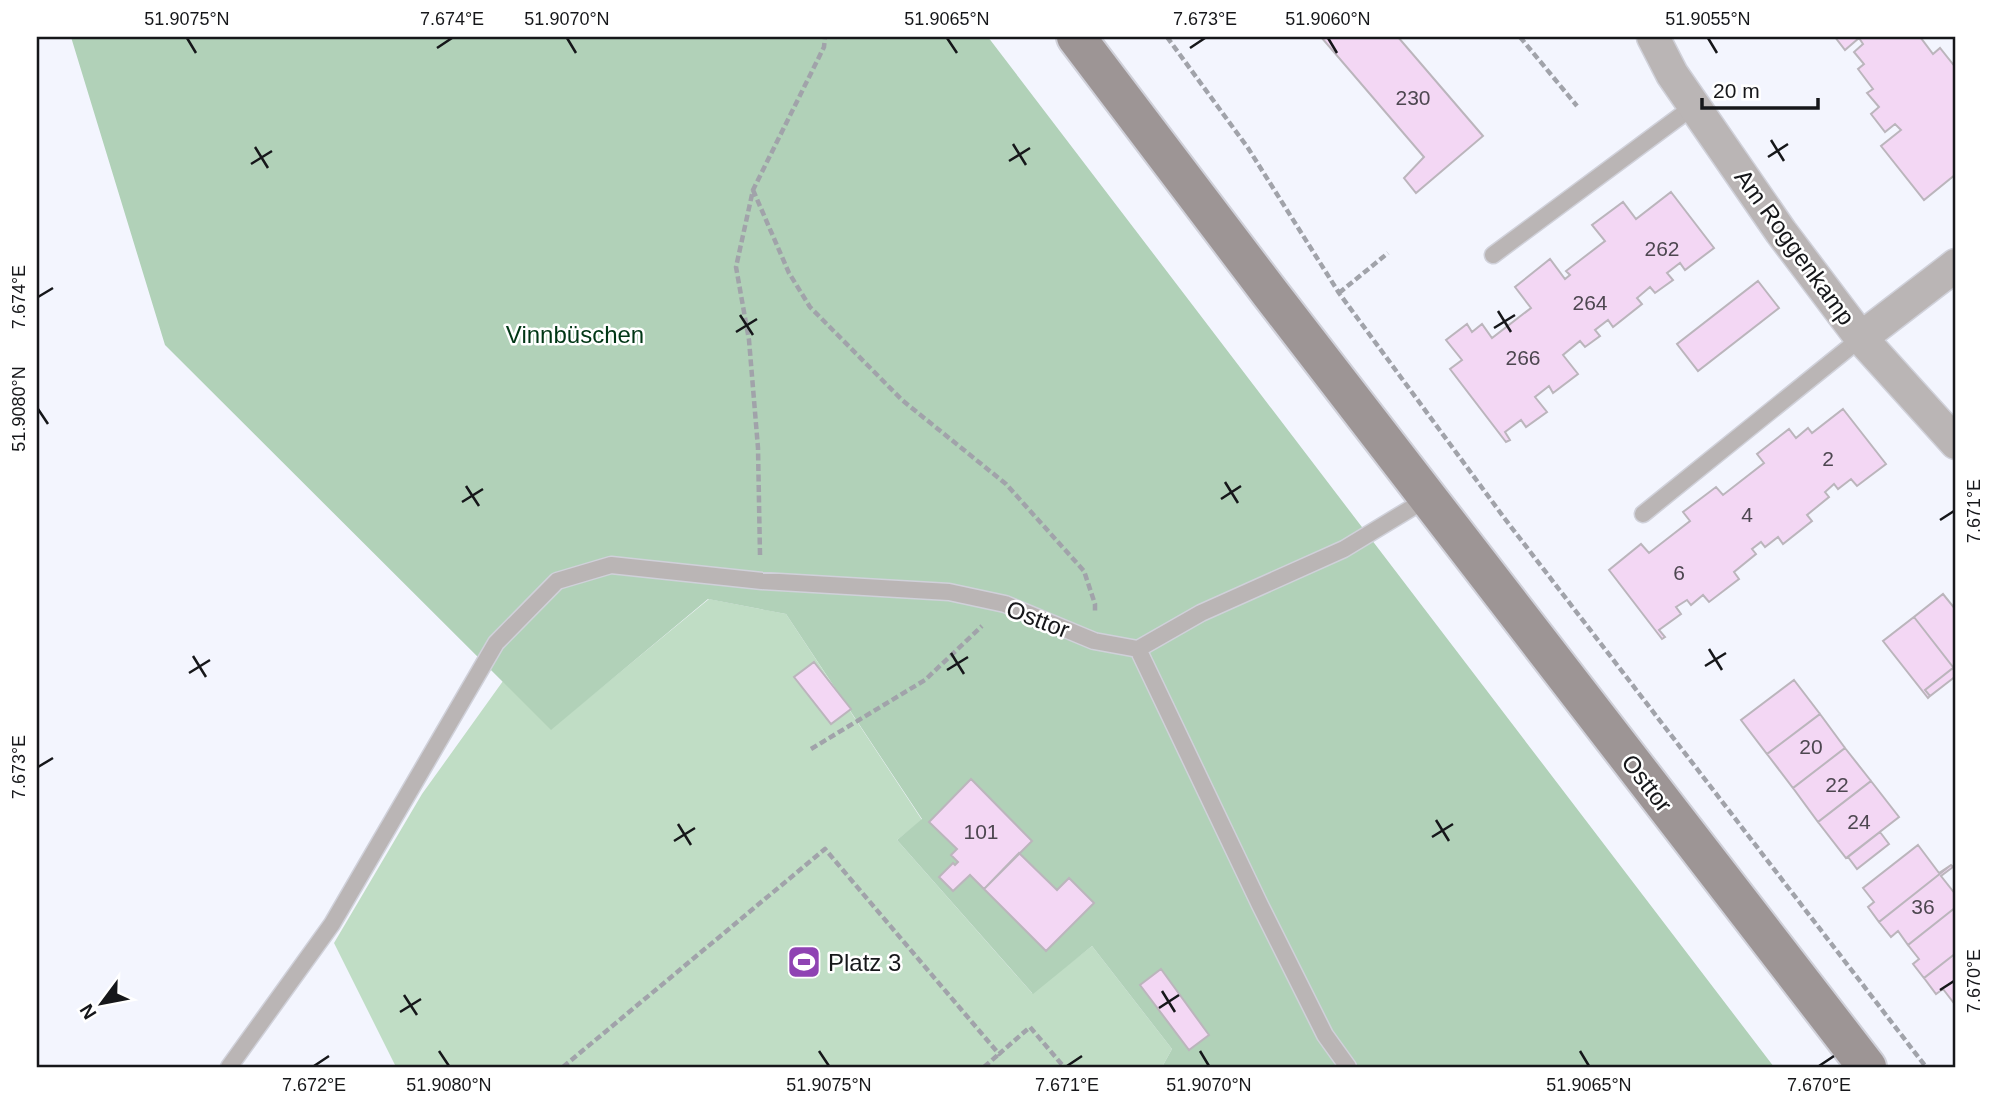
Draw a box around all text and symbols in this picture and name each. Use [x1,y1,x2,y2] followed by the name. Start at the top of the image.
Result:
[144,9,230,29] text: 51.9075°N
[420,9,484,29] text: 7.674°E
[524,9,610,29] text: 51.9070°N
[904,9,990,29] text: 51.9065°N
[1173,9,1237,29] text: 7.673°E
[1285,9,1371,29] text: 51.9060°N
[1665,9,1751,29] text: 51.9055°N
[1702,66,1818,110] scale bar
[1713,79,1760,102] text: 20 m
[1395,86,1431,109] house number: 230
[1730,164,1860,330] street label: Am Roggenkamp
[1644,237,1680,260] house number: 262
[9,265,29,329] text: 7.674°E
[1572,291,1608,314] house number: 264
[506,321,644,348] park label: Vinnbüschen
[1505,346,1541,369] house number: 266
[9,366,29,452] text: 51.9080°N
[1822,447,1834,470] house number: 2
[1964,479,1984,543] text: 7.671°E
[1741,503,1753,526] house number: 4
[1673,561,1685,584] house number: 6
[1003,595,1073,643] street label: Osttor
[9,735,29,799] text: 7.673°E
[1799,735,1823,758] house number: 20
[1616,749,1678,817] street label: Osttor
[1825,773,1849,796] house number: 22
[1847,810,1871,833] house number: 24
[963,820,999,843] house number: 101
[1911,895,1935,918] house number: 36
[785,943,823,981] sports icon: Platz 3
[828,949,901,976] place label: Platz 3
[1964,949,1984,1013] text: 7.670°E
[66,968,136,1038] north arrow
[75,1000,101,1023] text: N
[282,1075,346,1095] text: 7.672°E
[406,1075,492,1095] text: 51.9080°N
[786,1075,872,1095] text: 51.9075°N
[1035,1075,1099,1095] text: 7.671°E
[1166,1075,1252,1095] text: 51.9070°N
[1546,1075,1632,1095] text: 51.9065°N
[1787,1075,1851,1095] text: 7.670°E

